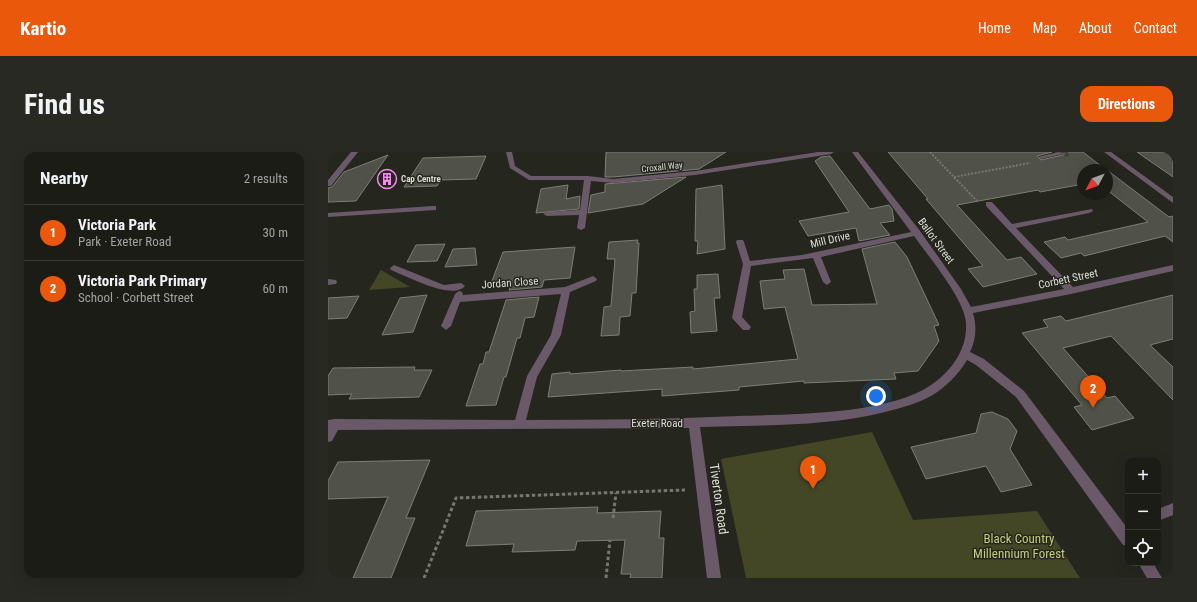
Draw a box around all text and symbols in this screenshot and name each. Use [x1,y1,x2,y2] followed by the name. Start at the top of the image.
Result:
[20,17,66,40] text: Kartio
[978,20,1011,36] text: Home
[1033,20,1057,36] text: Map
[1079,20,1112,36] text: About
[1134,20,1177,36] text: Contact
[1080,86,1173,122] button: Directions
[24,88,105,121] text: Find us
[641,160,683,174] street label: Croxall Way
[1077,164,1113,200] north arrow
[40,168,88,188] text: Nearby
[376,168,398,190] building icon: Cap Centre
[244,171,288,186] text: 2 results
[401,174,441,184] place label: Cap Centre
[78,216,156,234] text: Victoria Park
[915,216,957,266] street label: Ballot Street
[50,225,56,240] text: 1
[262,225,288,240] text: 30 m
[809,229,851,251] street label: Mill Drive
[78,234,171,249] text: Park · Exeter Road
[1037,266,1099,292] street label: Corbett Street
[78,272,207,290] text: Victoria Park Primary
[481,275,539,291] street label: Jordan Close
[50,281,56,296] text: 2
[262,281,288,296] text: 60 m
[78,290,194,305] text: School · Corbett Street
[1080,375,1106,408] pin: 2
[866,386,886,406] your location
[631,417,683,430] street label: Exeter Road
[800,456,826,489] pin: 1
[1125,458,1161,566] map controls
[1125,458,1161,494] button: +
[707,463,731,535] street label: Tiverton Road
[1125,494,1161,530] button: −
[1125,530,1161,566] button: locate
[973,531,1065,561] park label: Black Country Millennium Forest

